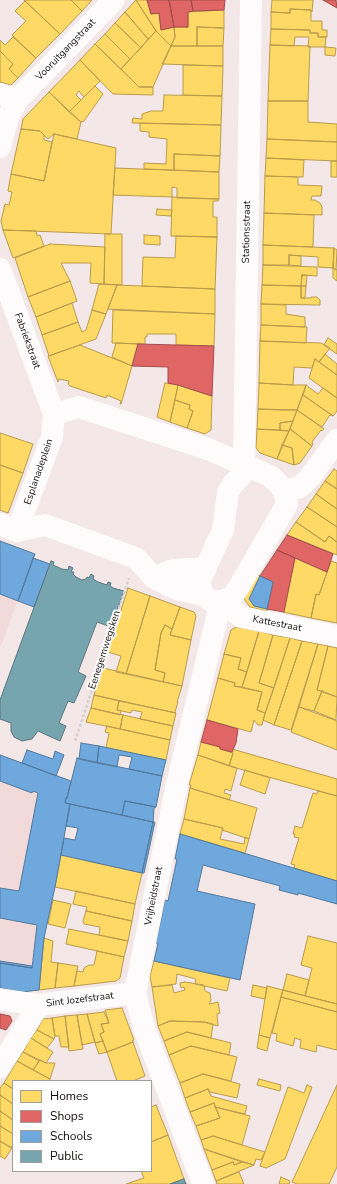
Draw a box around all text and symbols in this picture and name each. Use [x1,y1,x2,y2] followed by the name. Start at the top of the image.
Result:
[34,17,98,83] street label: Vooruitgangstraat
[240,201,254,263] street label: Stationsstraat
[11,311,43,371] street label: Fabriekstraat
[22,438,56,506] street label: Esplanadeplein
[87,609,123,691] street label: Eenegemwegsken
[252,613,302,635] street label: Kattestraat
[142,866,166,926] street label: Vrijheidstraat
[46,990,114,1010] street label: Sint Jozefstraat
[12,1080,152,1172] legend
[50,1088,88,1104] text: Homes
[50,1108,84,1124] text: Shops
[50,1128,92,1144] text: Schools
[50,1148,83,1164] text: Public

